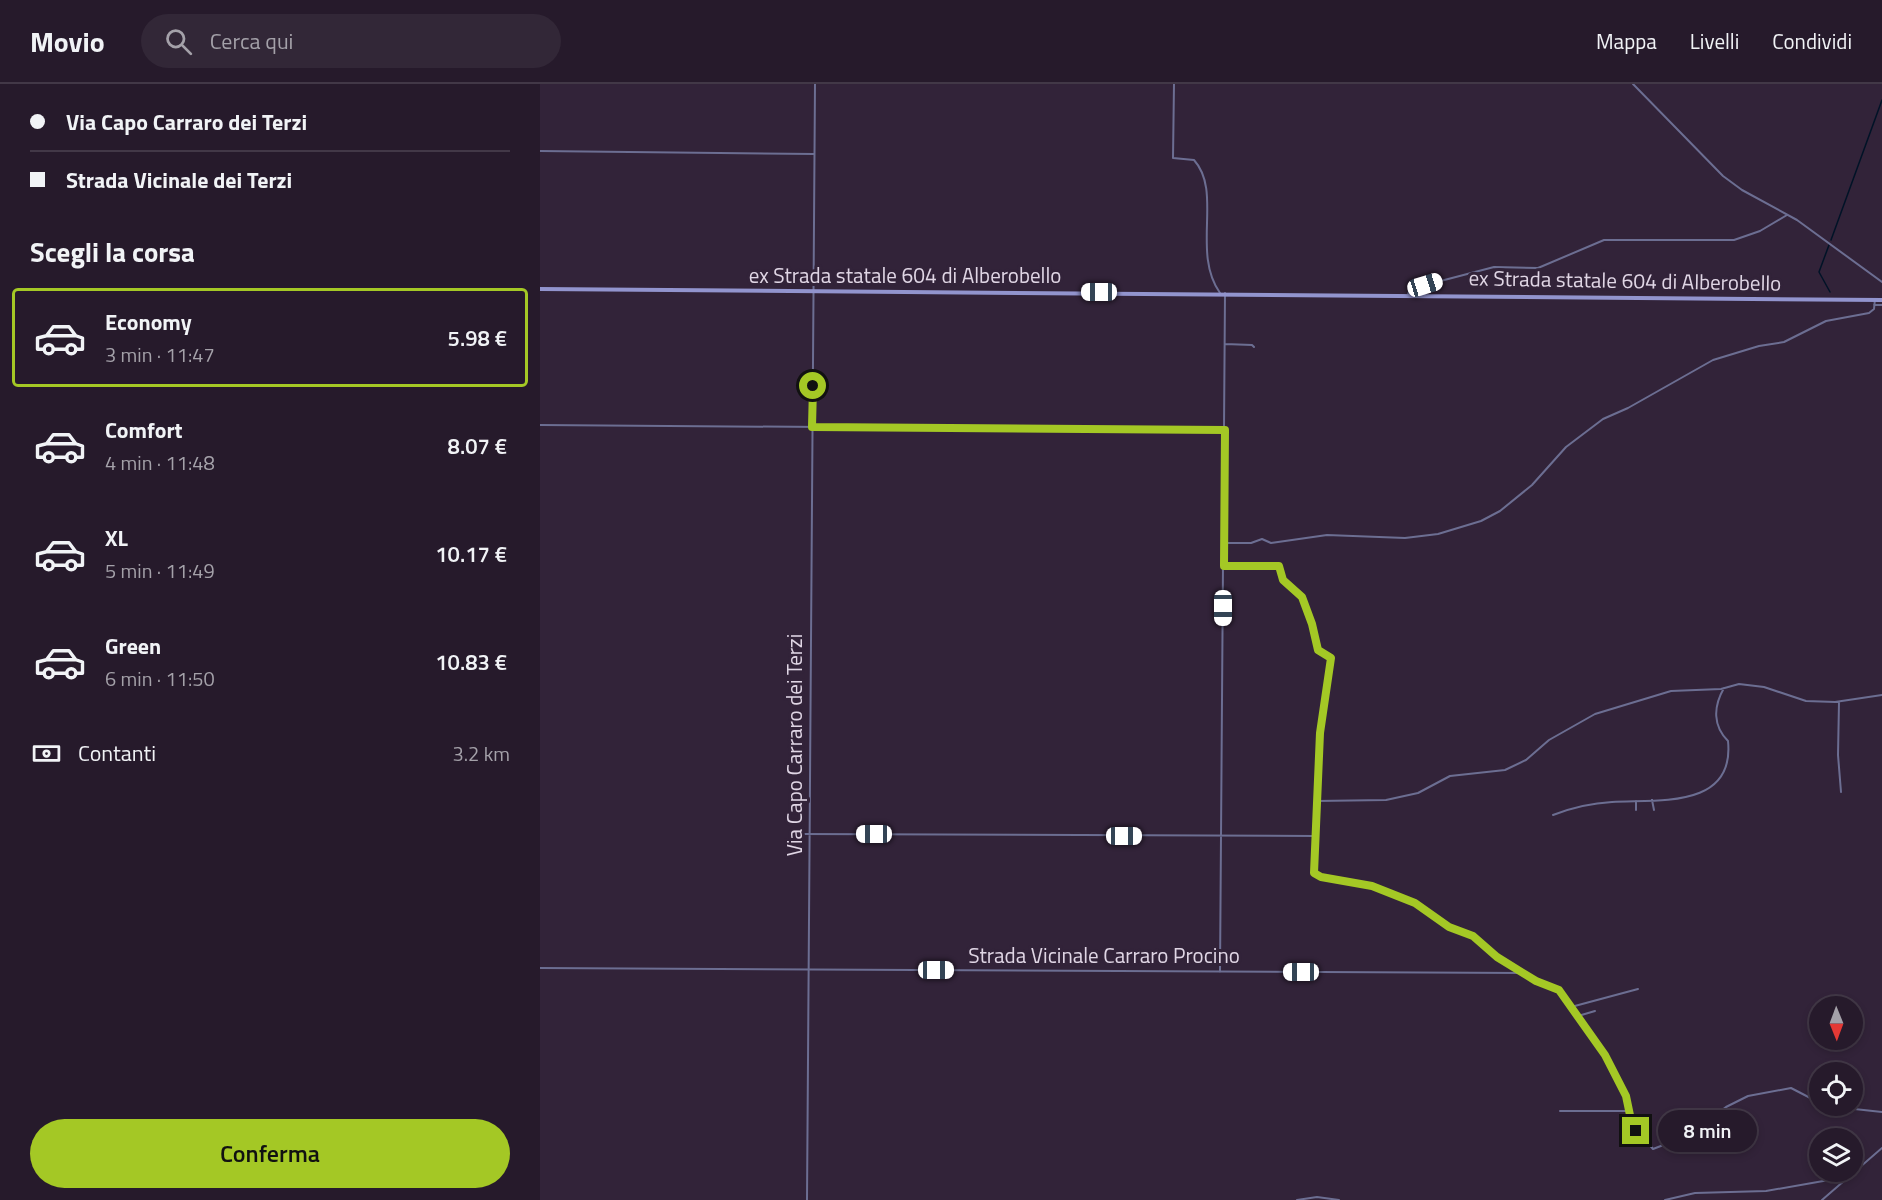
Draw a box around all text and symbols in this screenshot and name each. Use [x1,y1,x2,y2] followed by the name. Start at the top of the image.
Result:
[141,14,561,68] search box
[30,20,105,63] text: Movio
[210,24,293,58] text: Cerca qui
[162,25,195,58] icon: search
[1596,25,1657,57] text: Mappa
[1690,25,1739,57] text: Livelli
[1772,25,1852,57] text: Condividi
[66,105,307,139] text: Via Capo Carraro dei Terzi
[66,163,292,197] text: Strada Vicinale dei Terzi
[30,231,195,272] text: Scegli la corsa
[749,259,1061,291] street label: ex Strada statale 604 di Alberobello
[1468,261,1782,299] street label: ex Strada statale 604 di Alberobello
[1405,271,1445,299] car
[1081,283,1117,301] car
[105,305,192,339] text: Economy
[33,311,87,365] icon: car
[448,321,507,355] text: 5.98 €
[105,339,215,370] text: 3 min · 11:47
[799,372,826,399] route start
[105,413,183,447] text: Comfort
[33,419,87,473] icon: car
[448,429,507,463] text: 8.07 €
[105,447,215,478] text: 4 min · 11:48
[105,521,128,555] text: XL
[33,527,87,581] icon: car
[435,537,507,571] text: 10.17 €
[105,555,215,586] text: 5 min · 11:49
[1214,590,1232,626] car
[105,629,161,663] text: Green
[778,634,810,856] street label: Via Capo Carraro dei Terzi
[33,635,87,689] icon: car
[435,645,507,679] text: 10.83 €
[105,663,215,694] text: 6 min · 11:50
[78,736,156,770] text: Contanti
[30,737,63,770] icon: cash
[453,738,510,769] text: 3.2 km
[856,825,892,843] car
[1106,827,1142,845] car
[968,939,1240,971] street label: Strada Vicinale Carraro Procino
[918,961,954,979] car
[1283,963,1319,981] car
[1809,996,1863,1050] north arrow
[1809,996,1863,1182] map controls
[1809,1062,1863,1116] button: locate
[1657,1110,1756,1152] callout: 8 min
[1683,1115,1732,1146] text: 8 min
[1622,1117,1649,1144] route end
[30,1119,510,1188] button: Conferma
[1809,1128,1863,1182] button: layers

